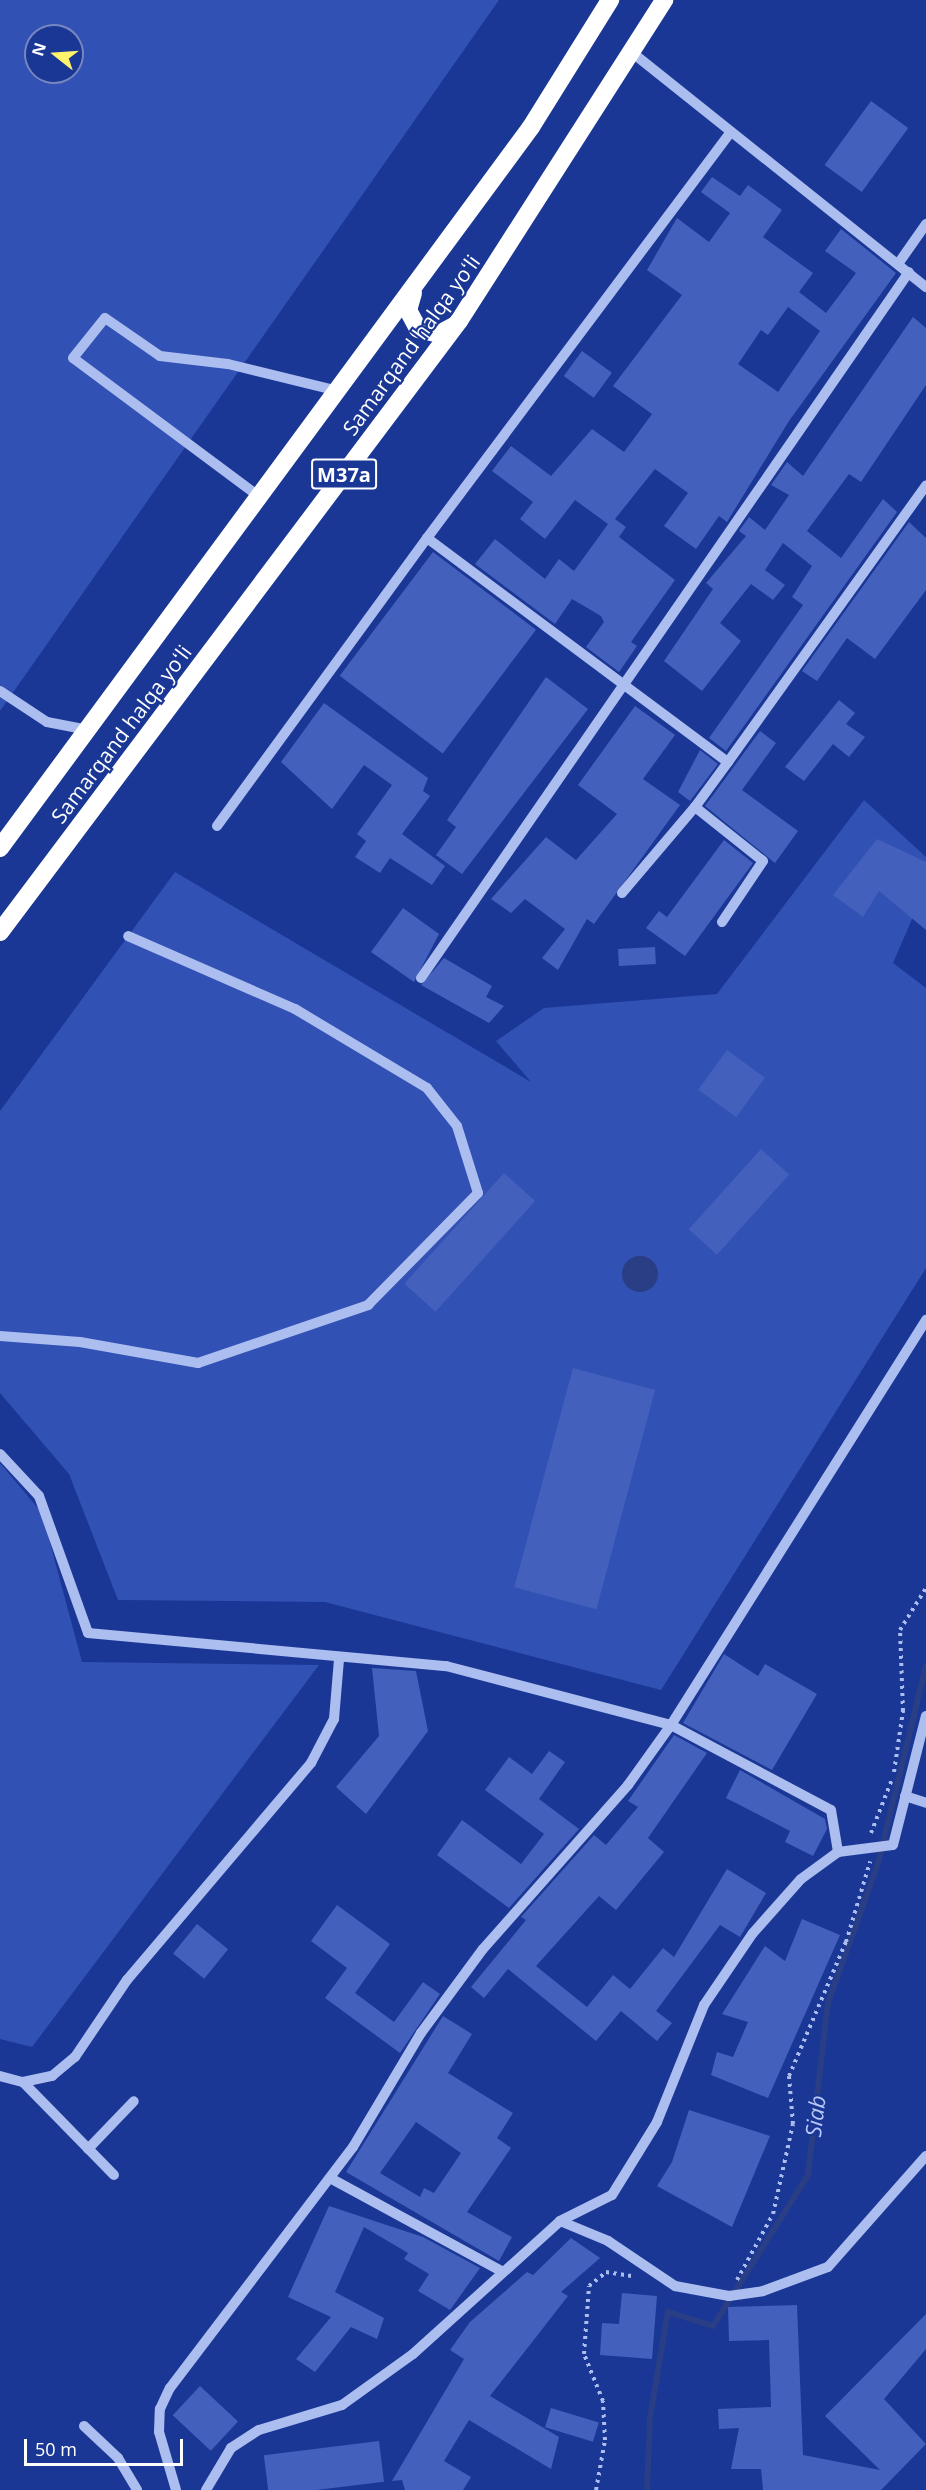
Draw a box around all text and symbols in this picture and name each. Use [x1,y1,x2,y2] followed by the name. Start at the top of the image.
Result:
[24,24,84,84] north arrow
[26,40,51,59] text: N
[337,250,485,440] street label: Samarqand halqa yoʻli
[311,457,377,491] road number: M37a
[46,640,196,828] street label: Samarqand halqa yoʻli
[799,2094,831,2138] water label: Siab
[27,2427,186,2465] scale bar
[35,2437,77,2461] text: 50 m

